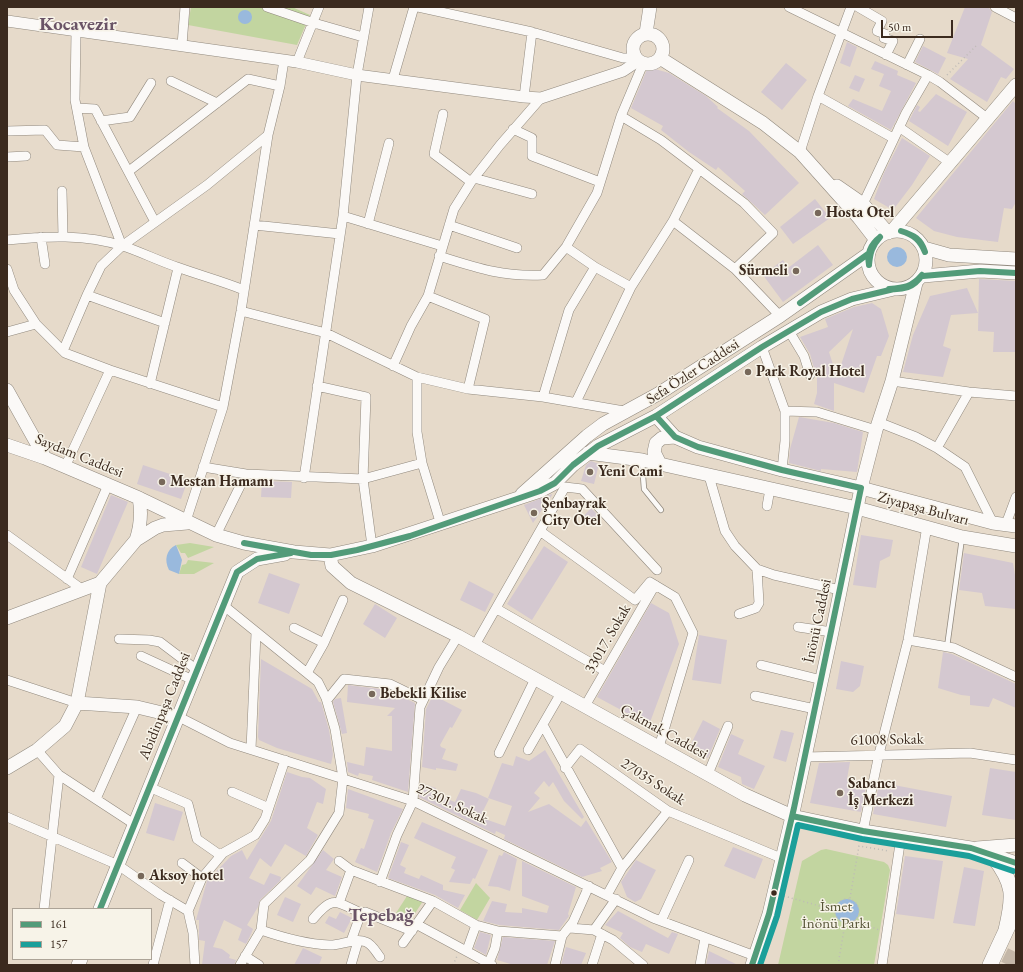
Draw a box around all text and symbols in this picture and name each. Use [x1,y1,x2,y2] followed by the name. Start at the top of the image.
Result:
[883,12,955,38] scale bar
[39,14,117,36] district label: Kocavezir
[888,19,911,35] text: 50 m
[826,204,894,222] place label: Hosta Otel
[813,208,823,218] marker: Hosta Otel
[739,262,788,280] place label: Sürmeli
[791,266,801,276] marker: Sürmeli
[643,335,743,409] street label: Sefa Özler Caddesi
[756,363,865,381] place label: Park Royal Hotel
[743,367,753,377] marker: Park Royal Hotel
[32,430,126,482] street label: Saydam Caddesi
[598,463,663,481] place label: Yeni Cami
[585,467,595,477] marker: Yeni Cami
[170,473,273,491] place label: Mestan Hamamı
[157,477,167,487] marker: Mestan Hamamı
[875,488,971,530] street label: Ziyapaşa Bulvarı
[542,495,606,530] place label: Şenbayrak City Otel
[529,508,539,518] marker: Şenbayrak City Otel
[800,577,836,665] street label: İnönü Caddesi
[581,601,635,677] street label: 33017. Sokak
[135,650,195,762] street label: Abidinpaşa Caddesi
[380,685,467,703] place label: Bebekli Kilise
[367,689,377,699] marker: Bebekli Kilise
[617,700,711,764] street label: Çakmak Caddesi
[850,730,924,750] street label: 61008 Sokak
[617,755,689,809] street label: 27035 Sokak
[848,775,913,810] place label: Sabancı İş Merkezi
[413,780,491,828] street label: 27301. Sokak
[835,788,845,798] marker: Sabancı İş Merkezi
[149,867,223,885] place label: Aksoy hotel
[136,871,146,881] marker: Aksoy hotel
[769,888,779,898] unlabelled marker
[802,898,870,933] park label: İsmet İnönü Parkı
[348,905,414,927] district label: Tepebağ
[12,908,152,960] legend
[50,916,67,932] text: 161
[50,936,67,952] text: 157

